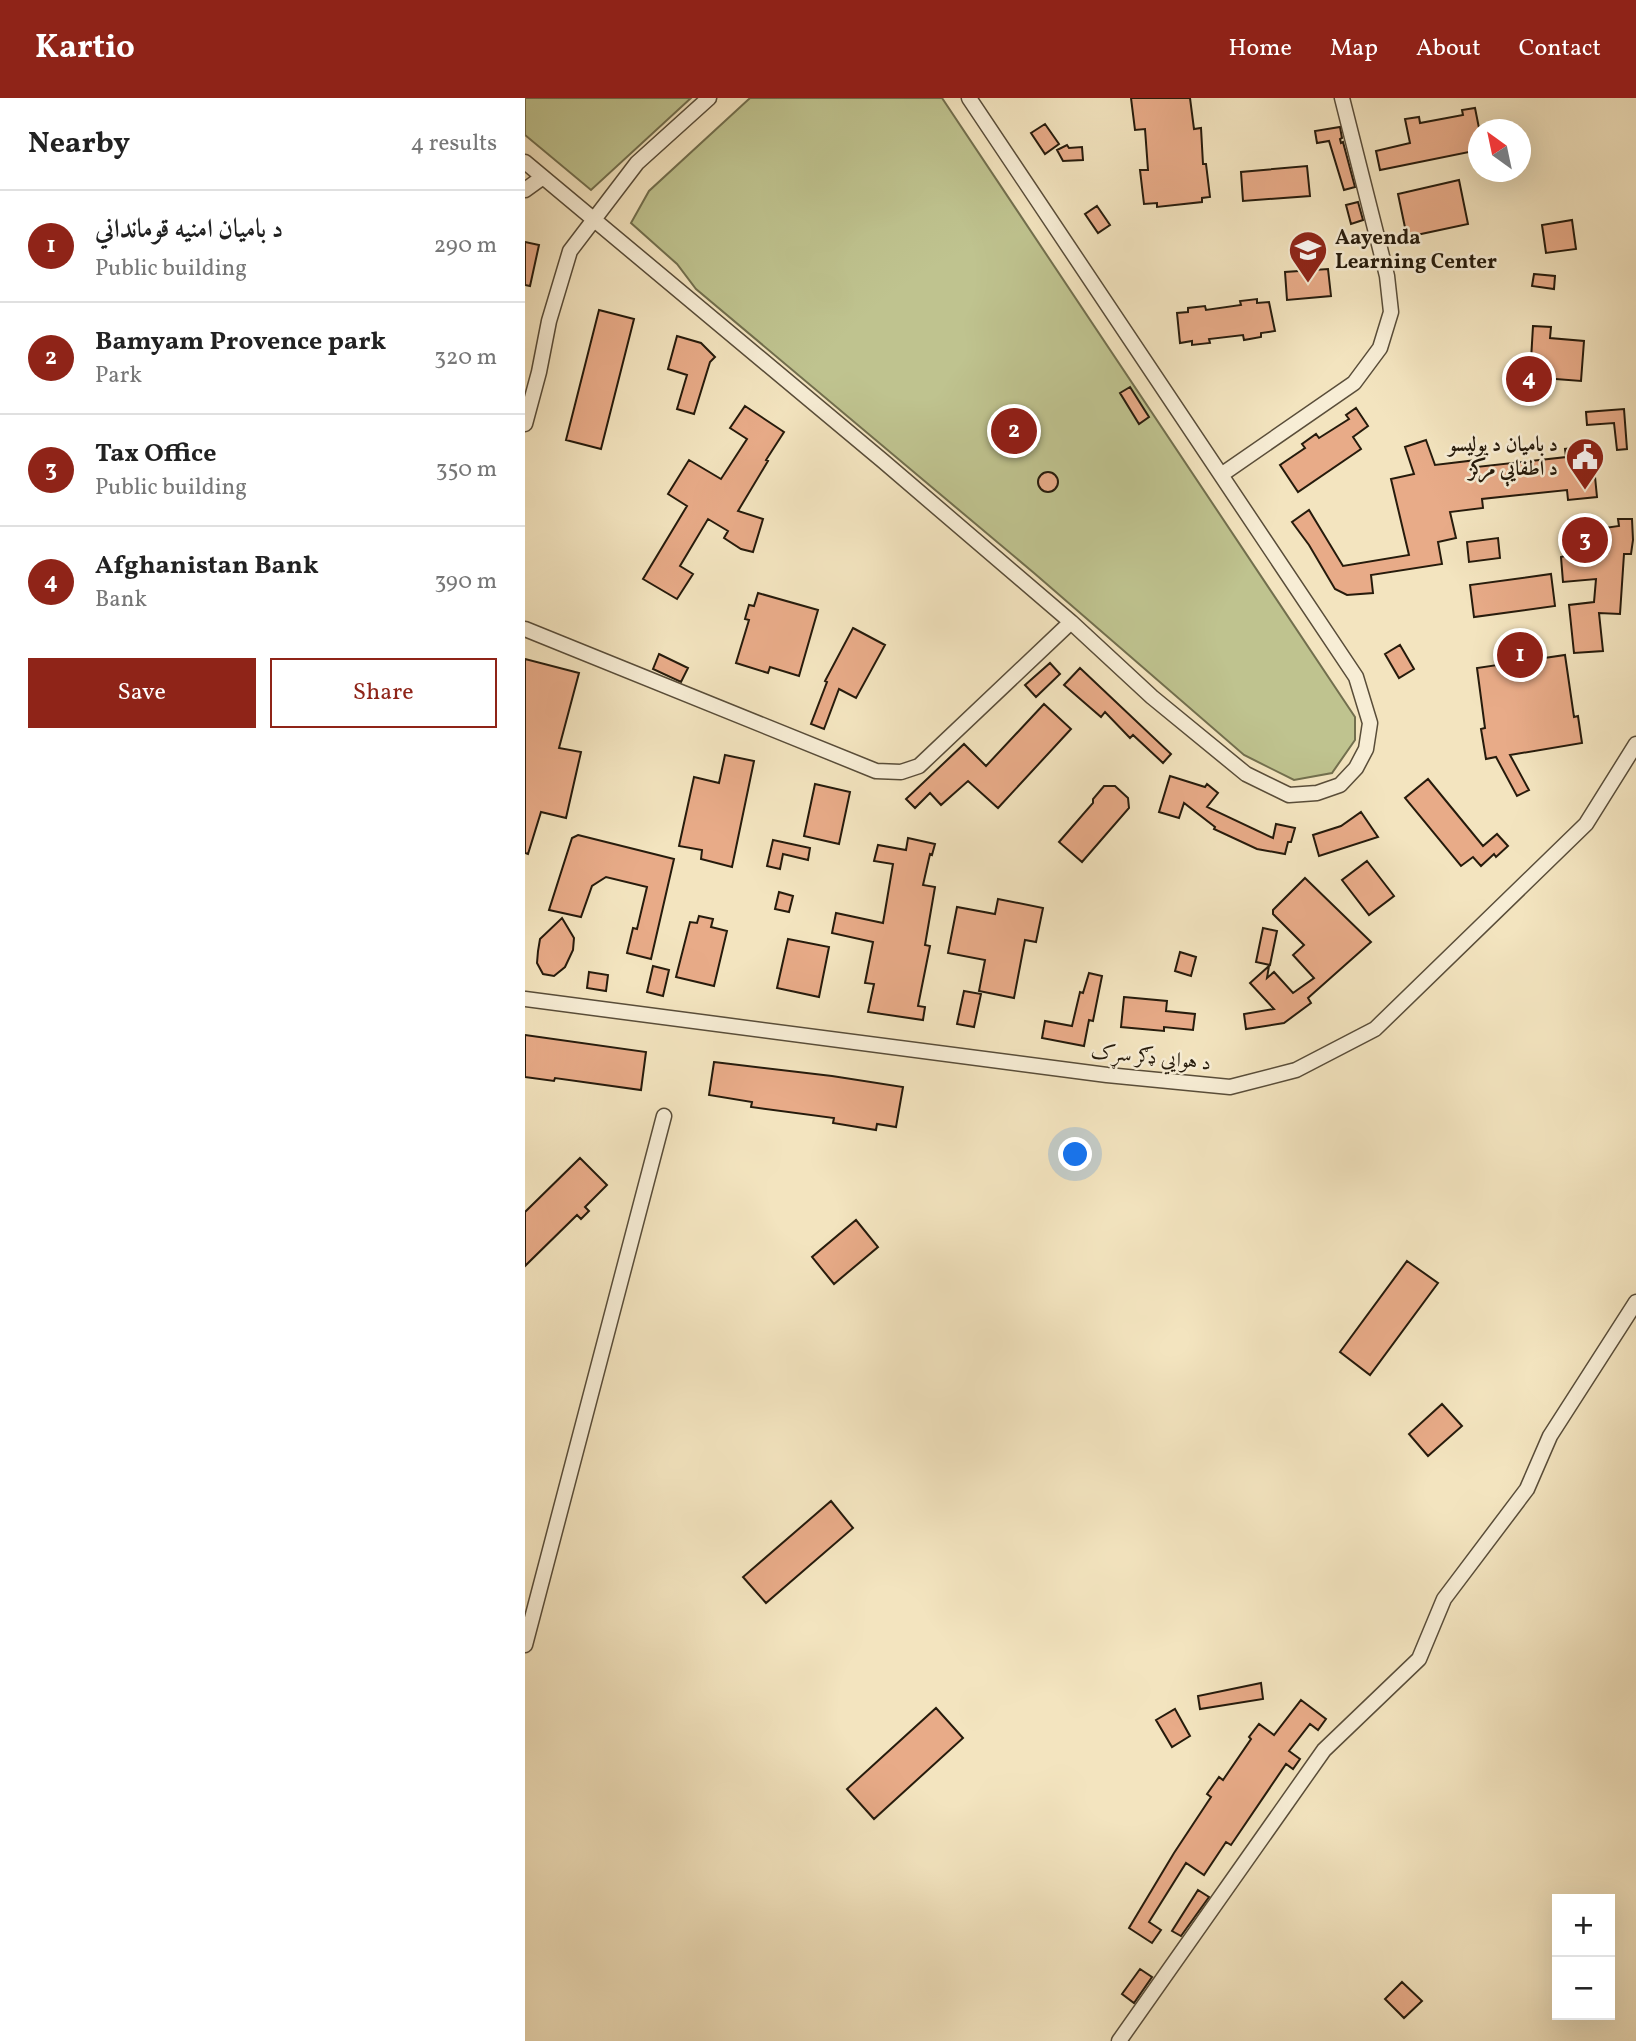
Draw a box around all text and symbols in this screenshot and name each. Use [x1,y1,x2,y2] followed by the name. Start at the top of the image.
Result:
[35,26,135,72] text: Kartio
[1228,32,1292,66] text: Home
[1330,32,1378,66] text: Map
[1416,32,1481,66] text: About
[1519,32,1601,66] text: Contact
[1468,119,1531,182] north arrow
[28,123,130,165] text: Nearby
[411,128,497,160] text: 4 results
[95,212,283,248] text: د بامیان امنیه قومانداني
[1335,224,1497,277] place label: Aayenda Learning Center
[1287,229,1329,284] school or university icon: Aayenda Learning Center
[46,230,56,262] text: 1
[434,230,497,262] text: 290 m
[95,253,247,285] text: Public building
[95,324,386,360] text: Bamyam Provence park
[45,342,57,374] text: 2
[434,342,497,374] text: 320 m
[1506,353,1552,405] pin: 4
[95,360,142,392] text: Park
[991,405,1037,457] pin: 2
[1446,431,1558,487] place label: د بامیان د پولیسو د اطفايې مرکز
[95,436,216,472] text: Tax Office
[1564,436,1606,491] public building icon: د بامیان د پولیسو د اطفايې مرکز
[45,454,57,486] text: 3
[436,454,497,486] text: 350 m
[95,472,247,504] text: Public building
[1562,514,1608,566] pin: 3
[95,548,319,584] text: Afghanistan Bank
[44,566,58,598] text: 4
[434,566,497,598] text: 390 m
[95,584,147,616] text: Bank
[1497,629,1543,681] pin: 1
[28,658,256,728] button: Save
[270,658,497,728] button: Share
[1089,1037,1213,1080] street label: د هوايي ډګر سړک
[1058,1137,1092,1171] your location
[1552,1894,1615,2020] map controls
[1552,1894,1615,1957] button: +
[1552,1957,1615,2020] button: −

